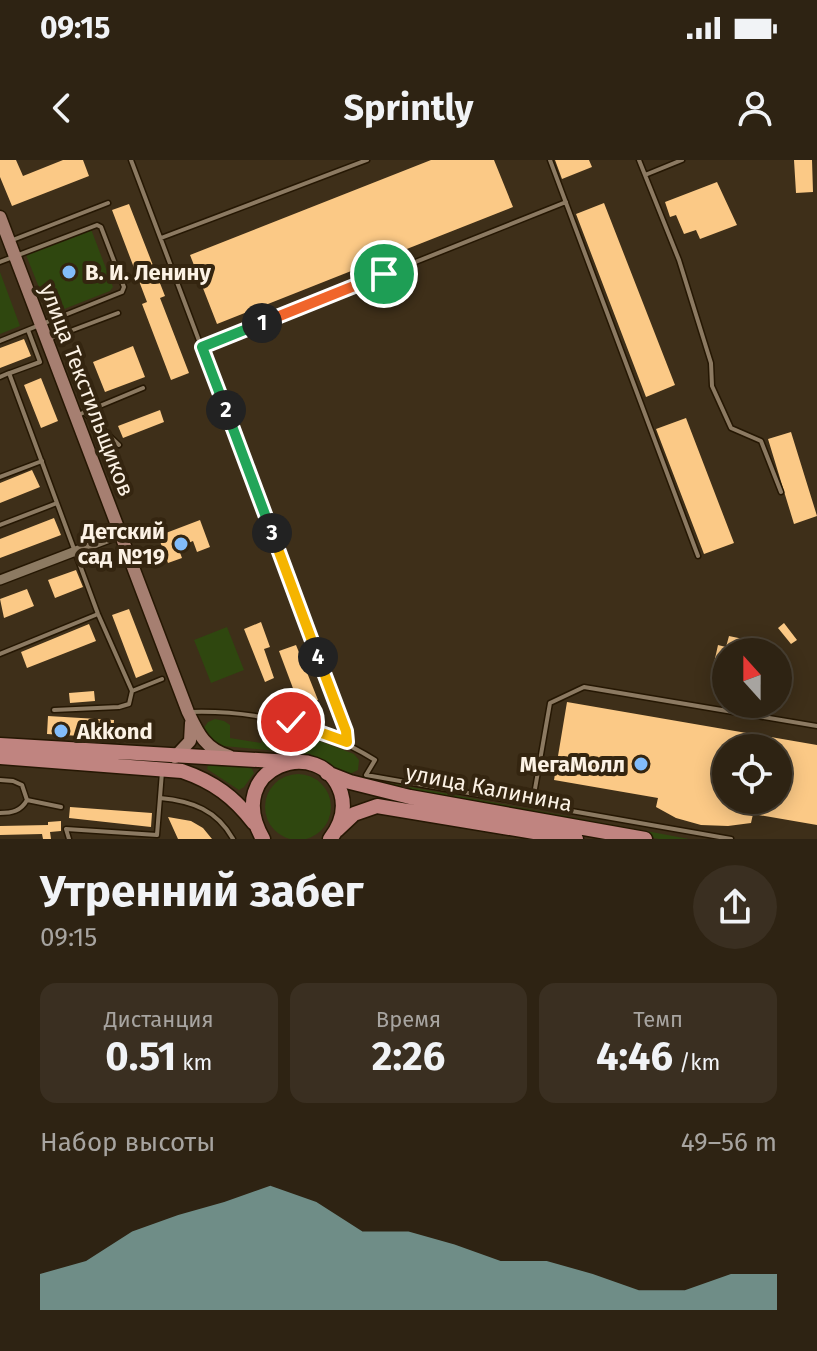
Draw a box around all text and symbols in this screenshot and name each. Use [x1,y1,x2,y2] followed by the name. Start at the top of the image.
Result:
[40,10,110,46] text: 09:15
[40,86,84,130] icon: back
[344,86,473,130] text: Sprintly
[733,86,777,130] icon: person
[350,240,418,308] pin
[362,252,406,296] icon: arrive
[85,259,211,286] place label: В. И. Ленину
[60,263,78,281] marker: В. И. Ленину
[34,280,140,500] street label: улица Текстильщиков
[242,303,282,343] pin: 1
[257,309,267,336] text: 1
[206,390,246,430] pin: 2
[220,396,232,423] text: 2
[252,513,292,553] pin: 3
[78,518,165,570] place label: Детский сад №19
[266,519,278,546] text: 3
[172,535,190,553] marker: Детский сад №19
[298,637,338,677] pin: 4
[712,638,792,718] north arrow
[712,638,792,814] map controls
[312,643,324,670] text: 4
[257,688,325,756] pin
[269,700,313,744] icon: check
[76,718,153,745] place label: Akkond
[52,722,70,740] marker: Akkond
[712,734,792,814] button: locate
[520,751,625,778] place label: МегаМолл
[632,755,650,773] marker: МегаМолл
[403,759,575,817] street label: улица Калинина
[40,865,364,918] text: Утренний забег
[693,865,777,949] button: share
[40,922,97,953] text: 09:15
[104,1006,214,1033] text: Дистанция
[376,1006,441,1033] text: Время
[633,1006,683,1033] text: Темп
[105,1033,176,1081] text: 0.51
[372,1033,445,1081] text: 2:26
[596,1033,673,1081] text: 4:46
[176,1049,212,1076] text: km
[673,1049,720,1076] text: /km
[40,1127,215,1158] text: Набор высоты
[681,1127,777,1158] text: 49–56 m

